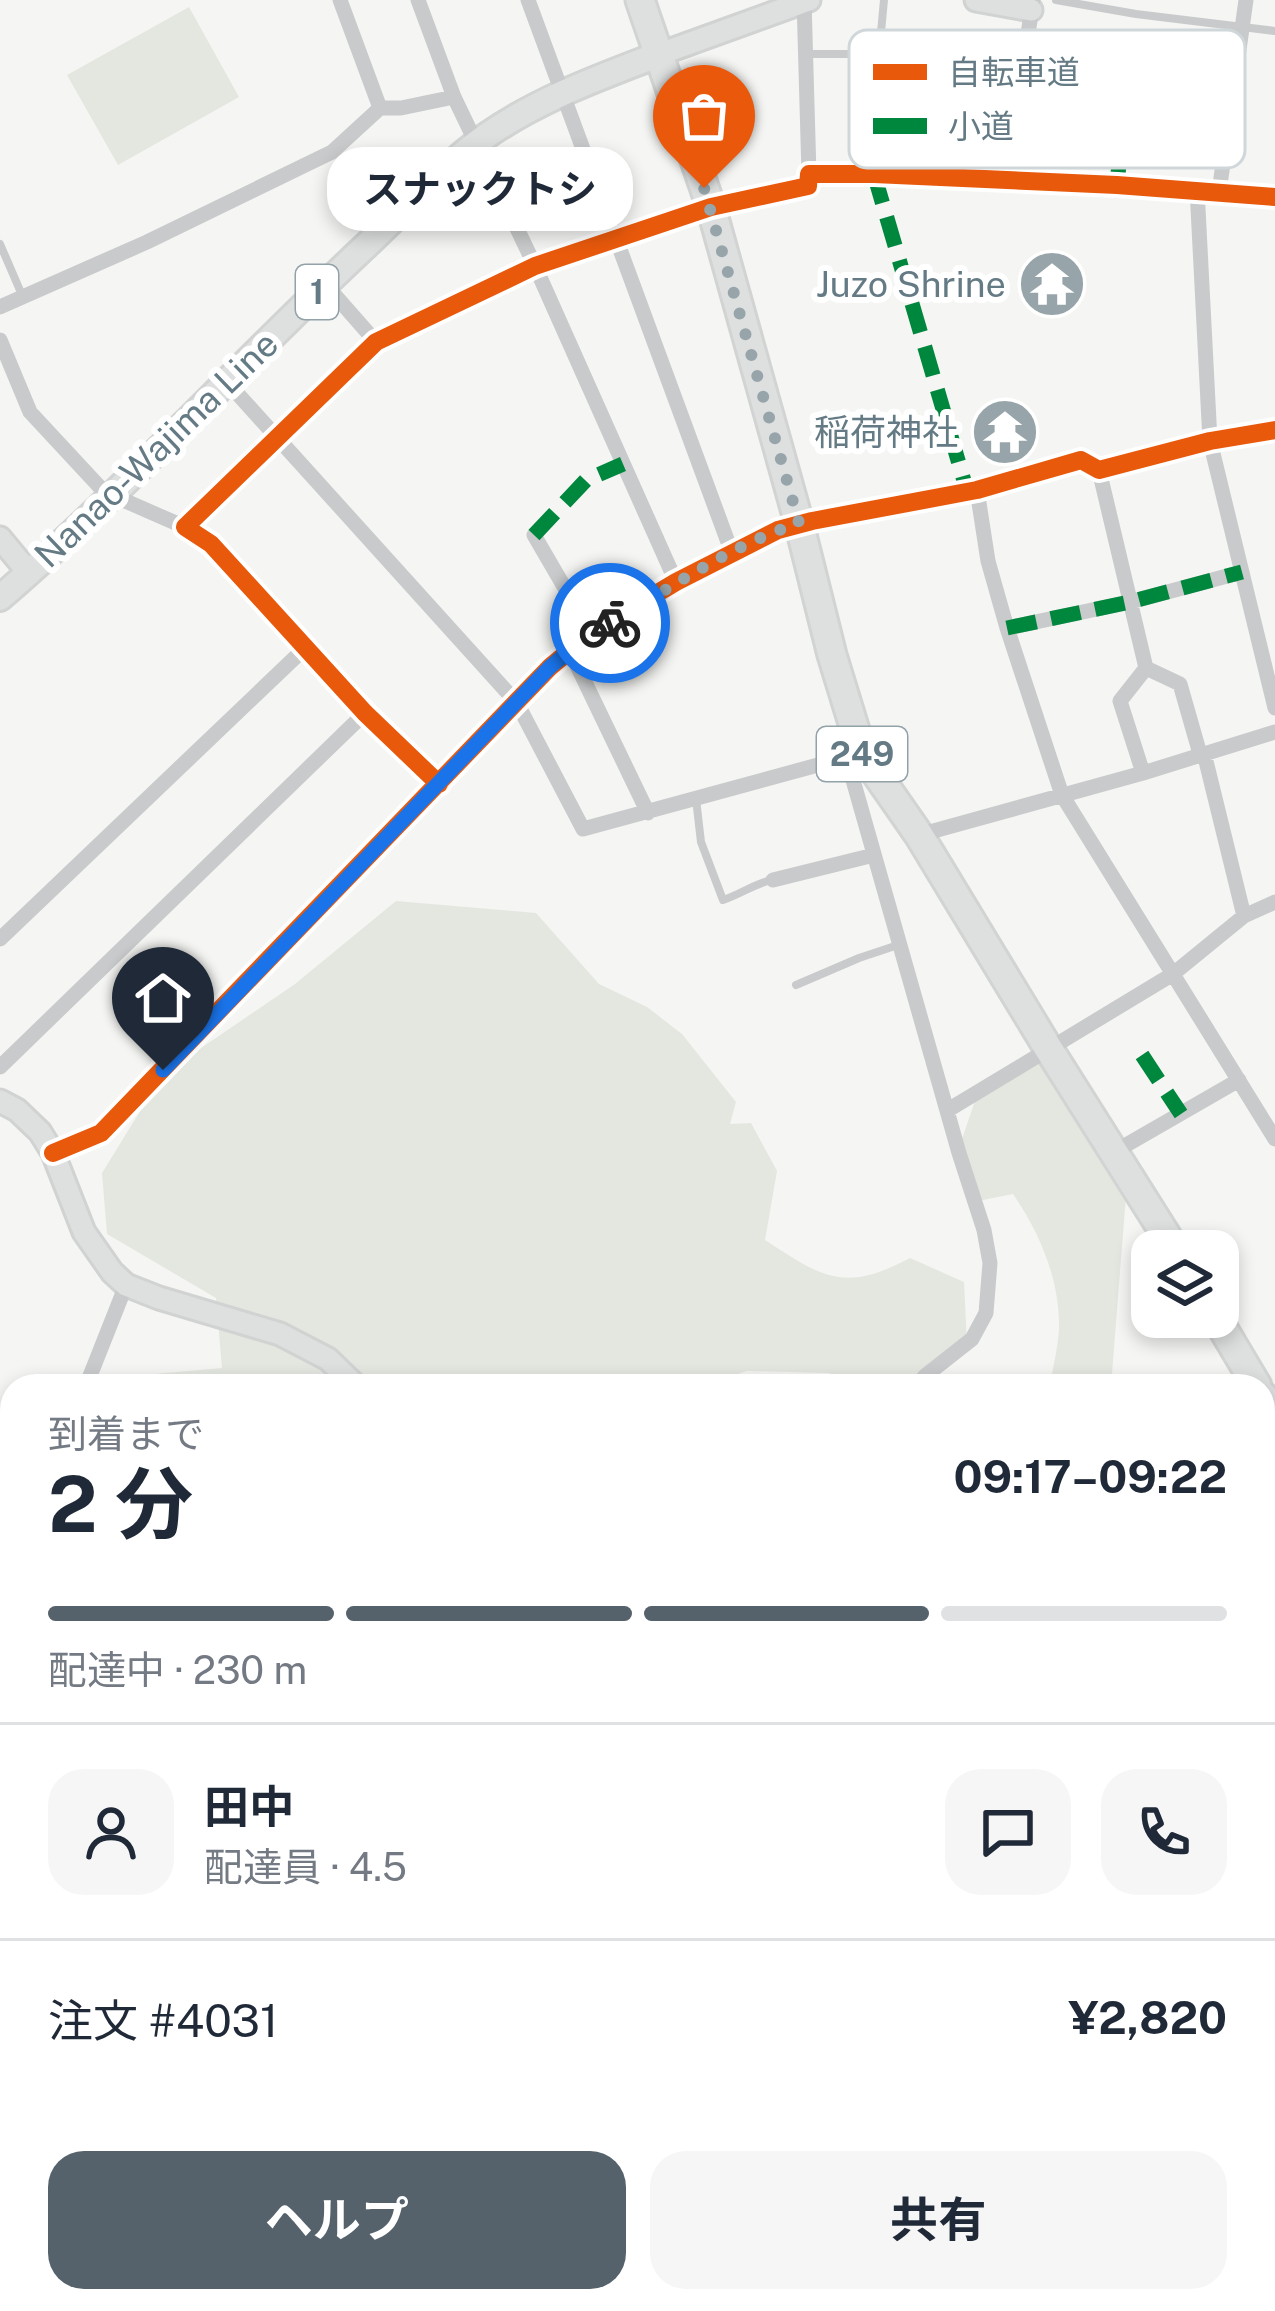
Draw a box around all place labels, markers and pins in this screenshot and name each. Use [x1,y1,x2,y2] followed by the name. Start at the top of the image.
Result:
[653,65,755,188] pin
[326,146,632,230] callout: スナックトシ
[1017,249,1087,319] temple icon: Juzo Shrine
[816,263,1006,305] place label: Juzo Shrine
[970,397,1040,467] temple icon: 稲荷神社
[814,411,958,453] place label: 稲荷神社
[112,947,214,1070] pin

